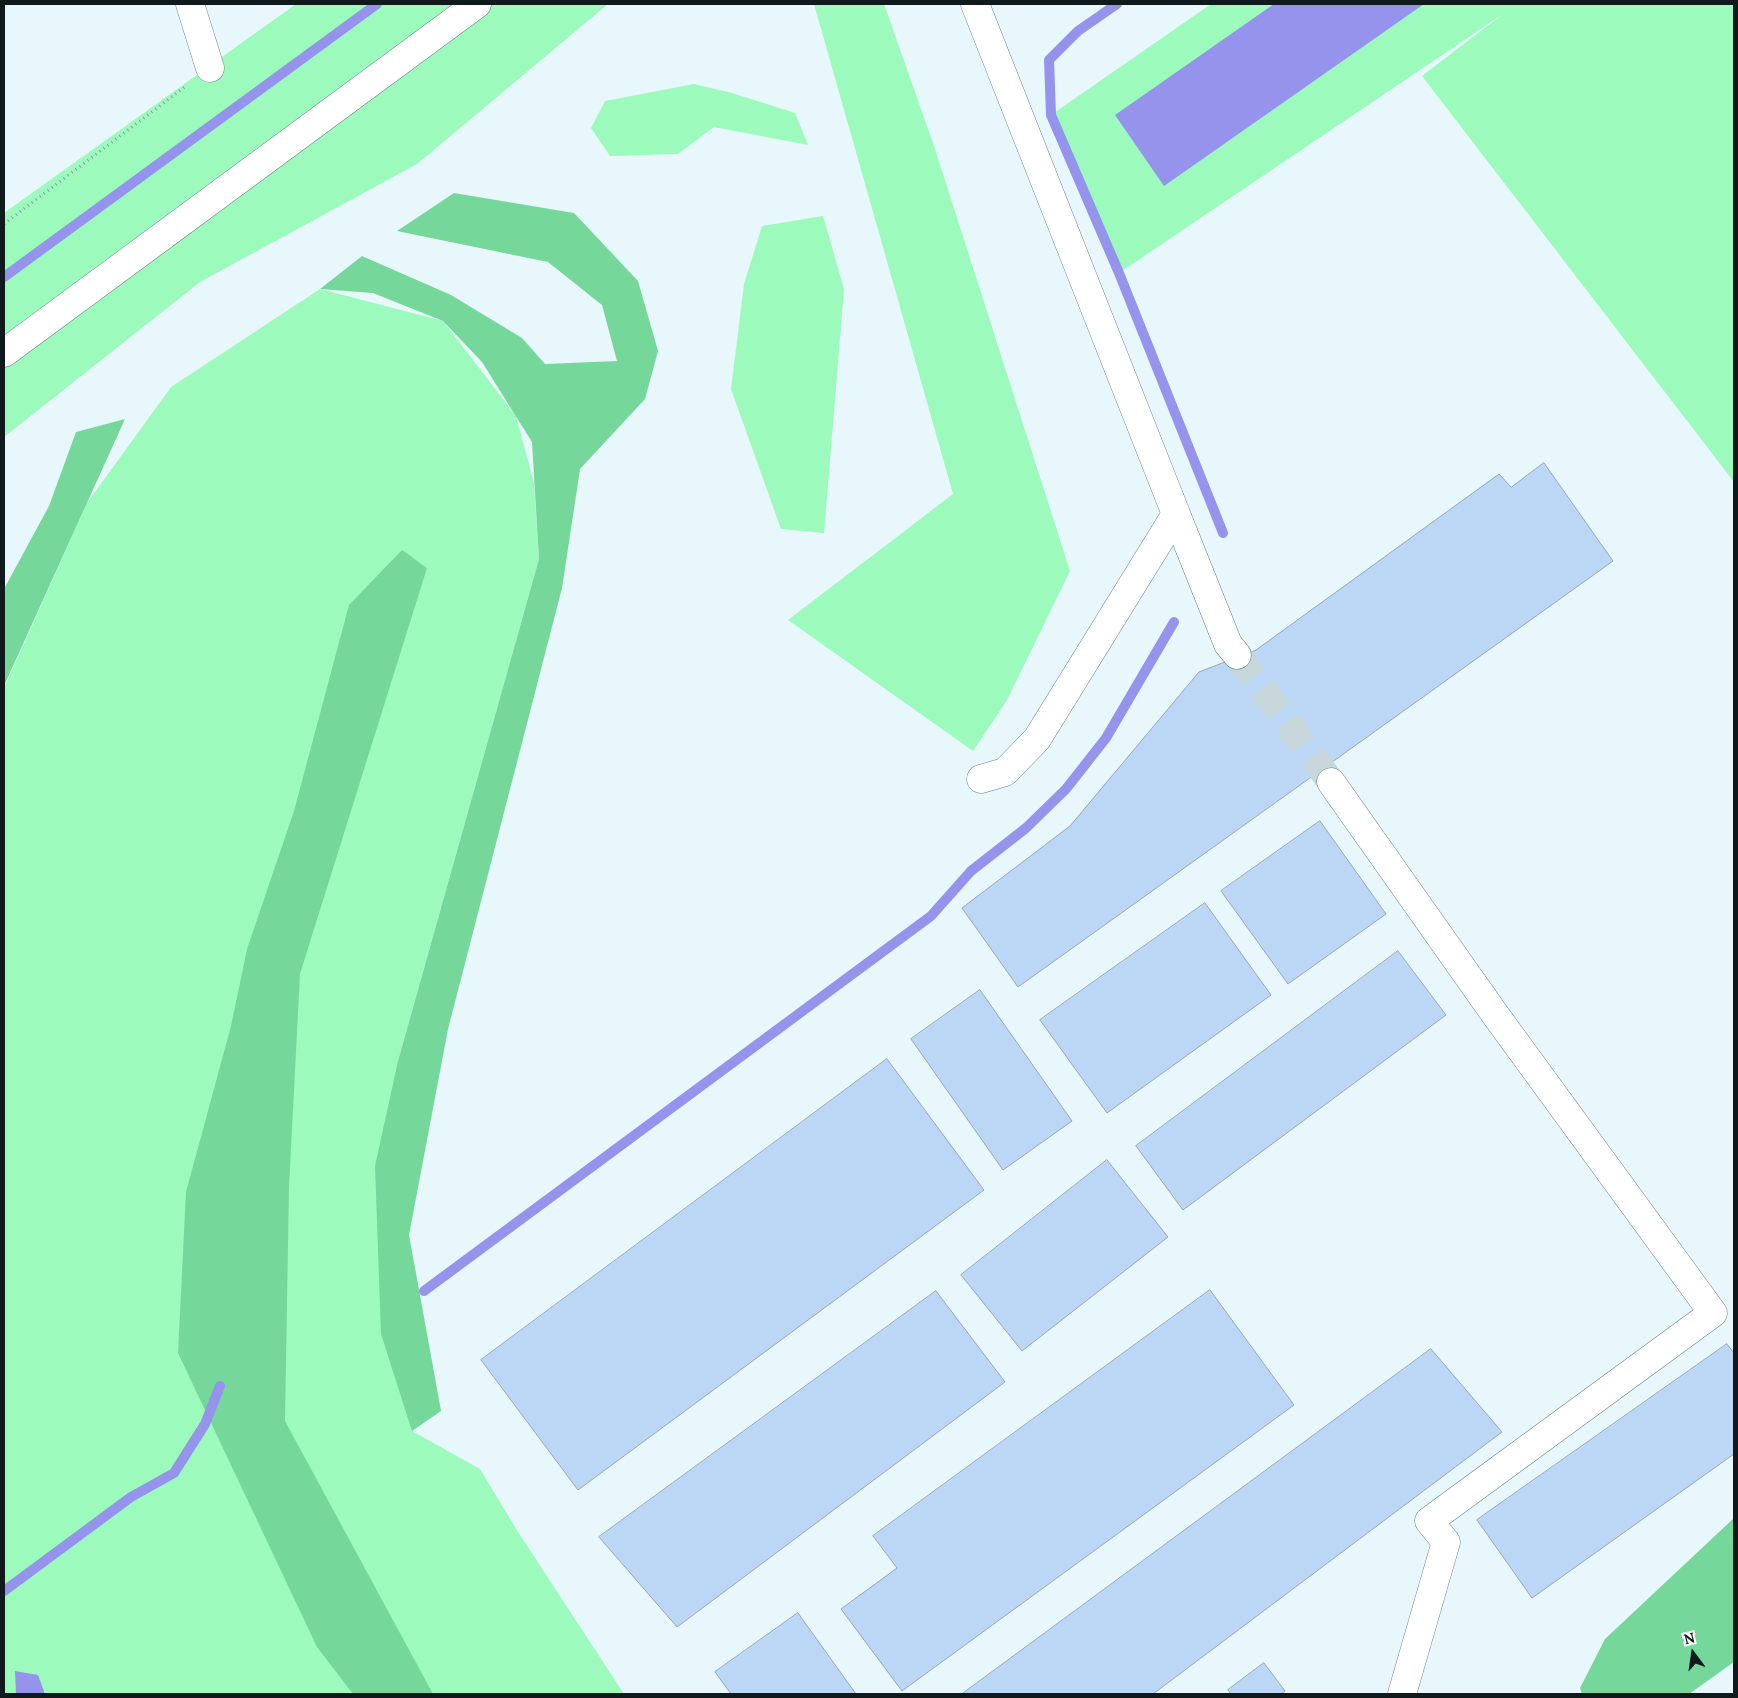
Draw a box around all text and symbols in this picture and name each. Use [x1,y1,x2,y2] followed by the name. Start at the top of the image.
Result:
[1668,1628,1718,1678] north arrow
[1682,1628,1697,1648] text: N

